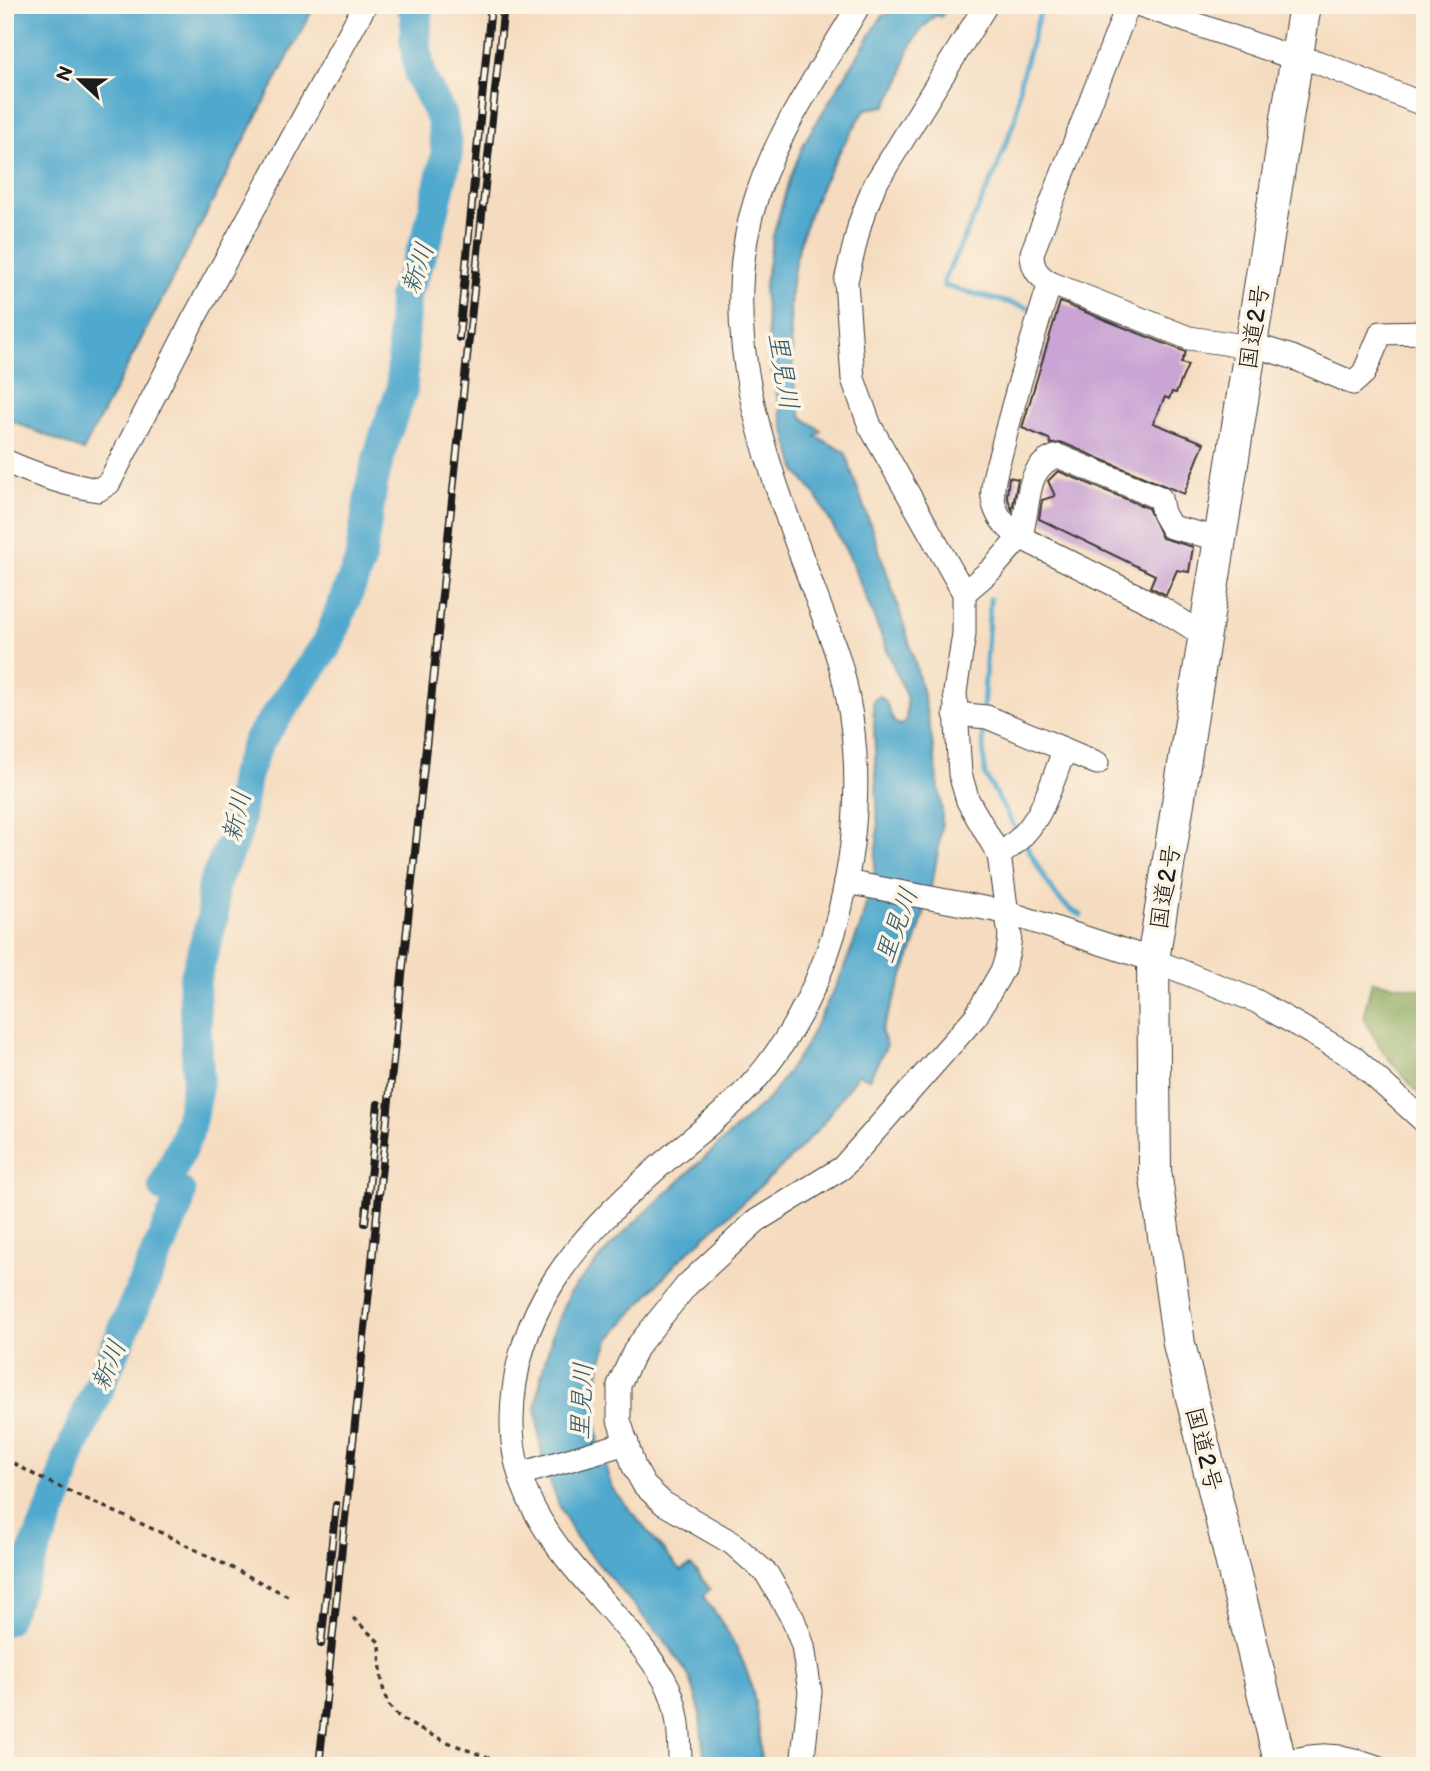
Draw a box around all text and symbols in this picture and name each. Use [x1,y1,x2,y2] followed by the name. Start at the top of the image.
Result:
[46,46,116,116] north arrow
[52,63,79,85] text: N
[395,239,442,298] water label: 新川
[1233,282,1276,372] street label: 国道2号
[761,330,804,412] water label: 里見川
[217,788,258,845] water label: 新川
[1144,842,1187,932] street label: 国道2号
[870,884,925,967] water label: 里見川
[85,1336,134,1396] water label: 新川
[565,1361,600,1441] water label: 里見川
[1179,1404,1228,1494] street label: 国道2号

